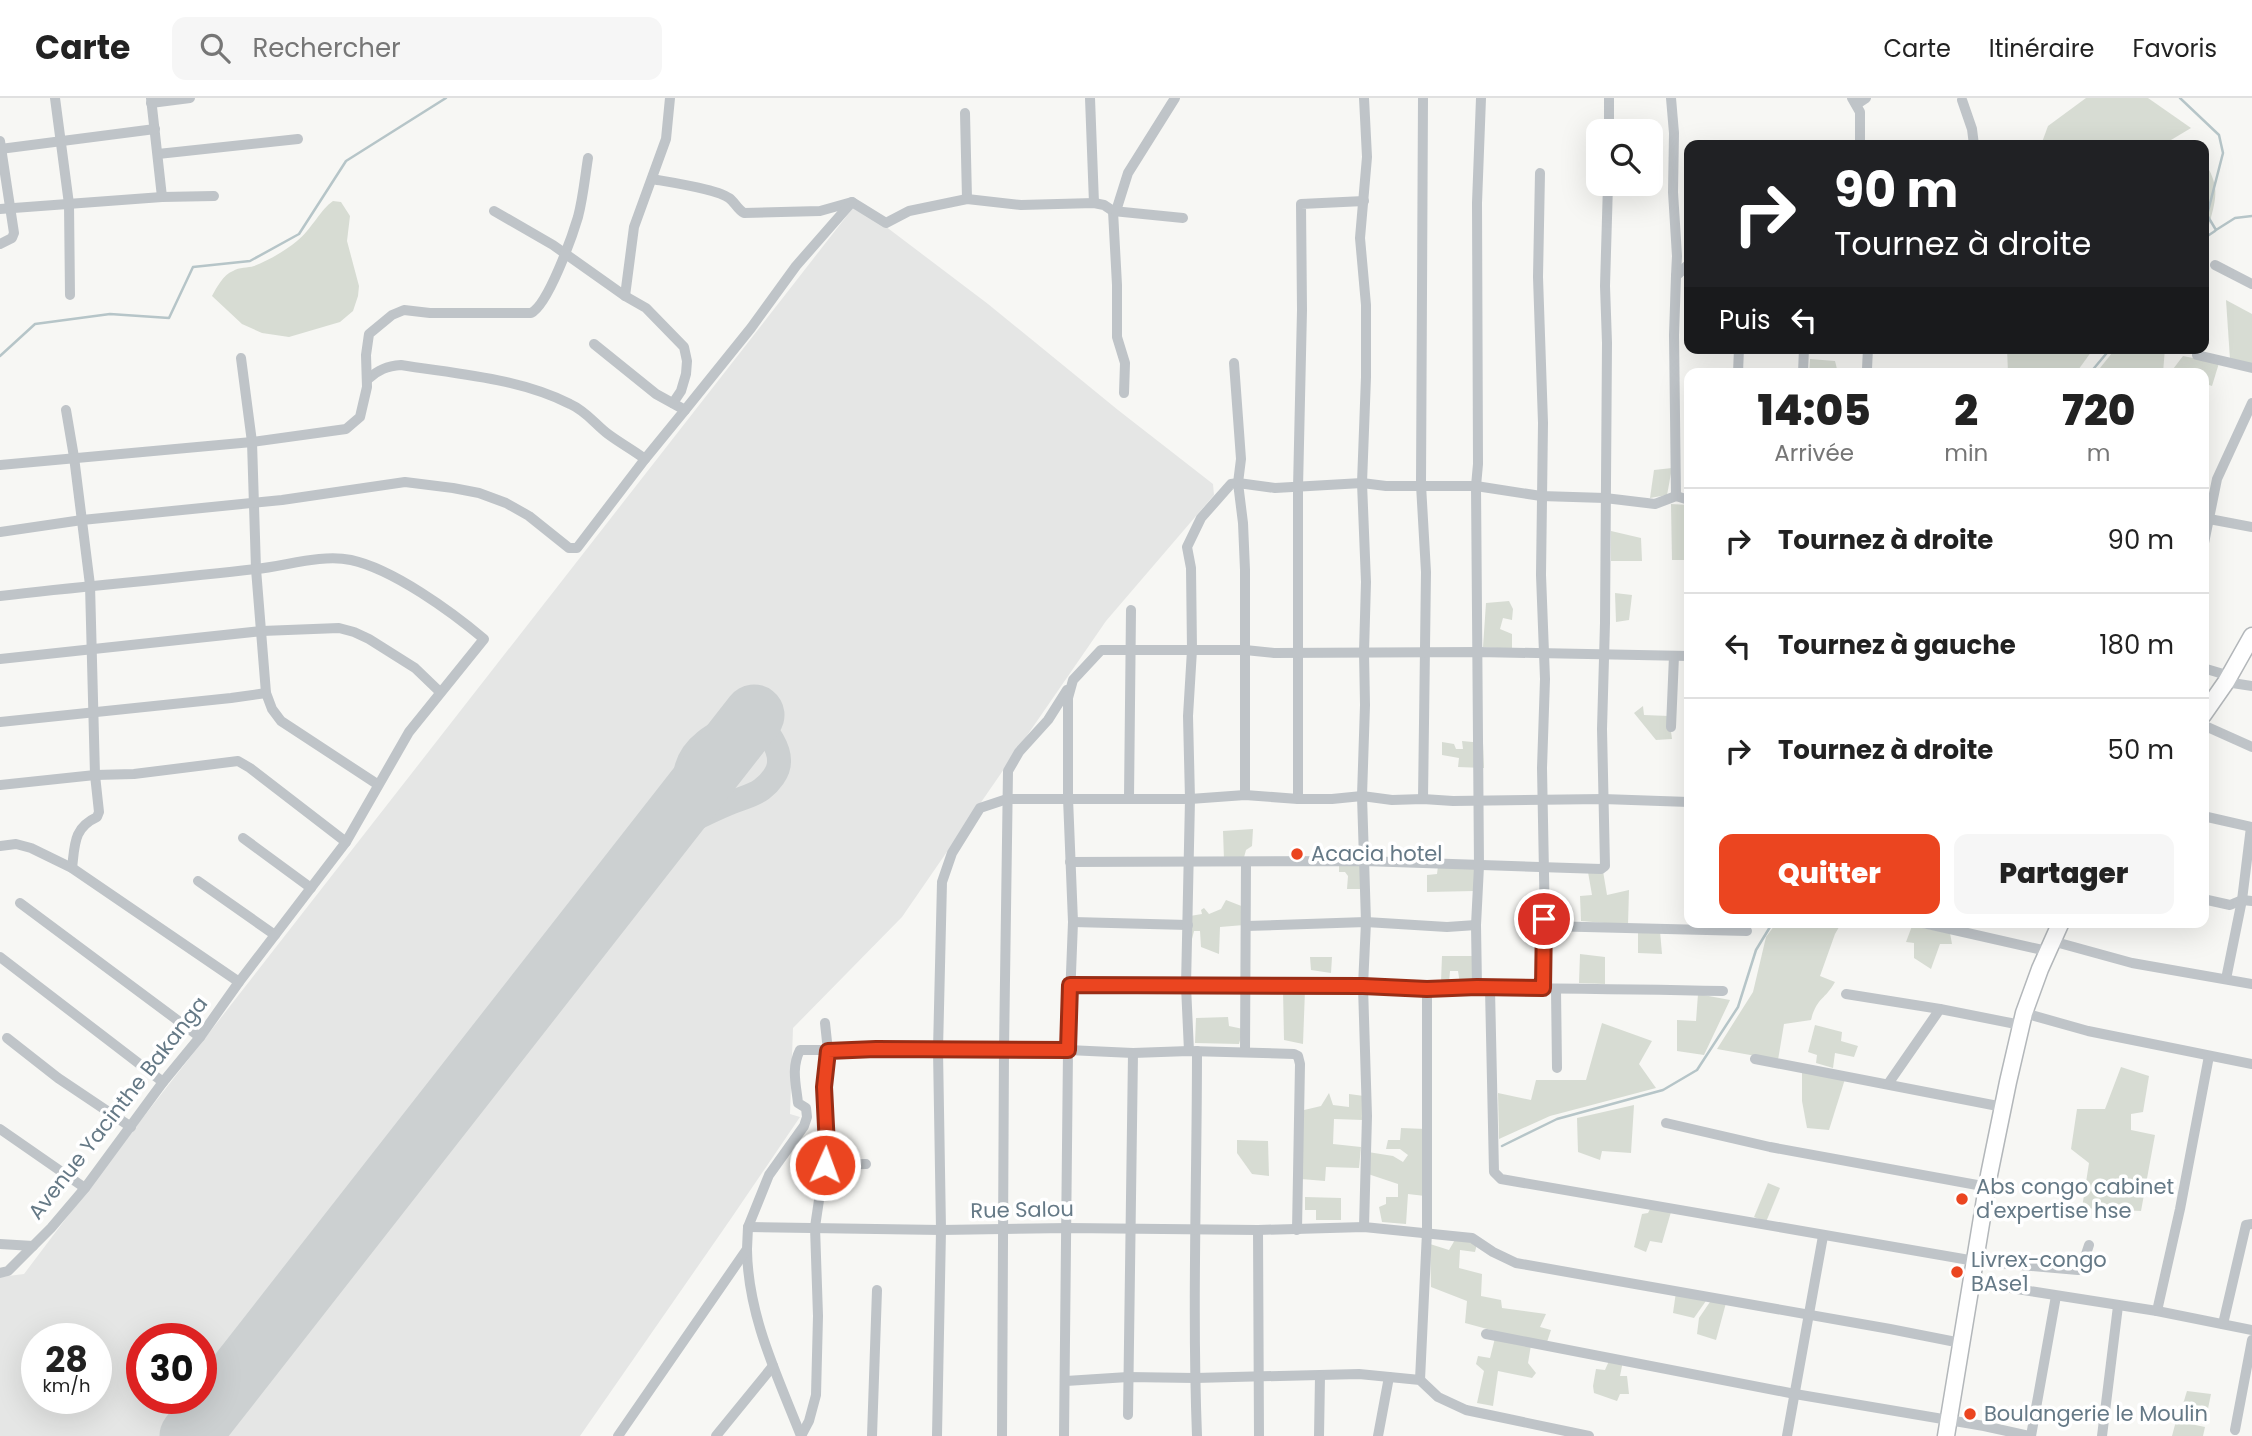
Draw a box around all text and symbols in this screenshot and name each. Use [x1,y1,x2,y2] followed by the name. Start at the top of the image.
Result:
[172,17,662,80] search box
[35,24,130,71] text: Carte
[196,29,234,67] icon: search
[252,30,401,66] text: Rechercher
[1883,32,1951,65] text: Carte
[1989,32,2094,65] text: Itinéraire
[2132,32,2217,65] text: Favoris
[1586,119,1663,196] map controls
[1586,119,1663,196] button: search
[1834,156,1958,224] text: 90 m
[1719,168,1810,259] icon: right
[1834,221,2091,266] text: Tournez à droite
[1785,301,1823,339] icon: left
[1719,302,1771,338] text: Puis
[1758,381,1871,440] text: 14:05
[1954,381,1978,440] text: 2
[2062,381,2135,440] text: 720
[1774,437,1854,469] text: Arrivée
[1944,437,1988,469] text: min
[2087,437,2111,469] text: m
[1719,522,1757,560] icon: right
[1778,522,1993,558] text: Tournez à droite
[2108,522,2174,558] text: 90 m
[1719,627,1757,665] icon: left
[1778,627,2016,663] text: Tournez à gauche
[2099,627,2174,663] text: 180 m
[1719,732,1757,770] icon: right
[1778,732,1993,768] text: Tournez à droite
[2108,732,2174,768] text: 50 m
[1719,834,1940,914] button: Quitter
[1954,834,2174,914] button: Partager
[1311,839,1443,868] place label: Acacia hotel
[1289,846,1305,862] marker: Acacia hotel
[1514,889,1574,949] pin
[1525,900,1563,938] icon: arrive
[21,990,214,1225] street label: Avenue Yacinthe Bakanga
[788,1128,862,1202] position arrow
[1976,1172,2174,1225] place label: Abs congo cabinet d'expertise hse
[1954,1191,1970,1207] marker: Abs congo cabinet d'expertise hse
[970,1194,1074,1225] street label: Rue Salou
[1971,1245,2107,1298] place label: Livrex-congo BAse1
[1949,1264,1965,1280] marker: Livrex-congo BAse1
[126,1323,217,1414] speed limit sign: 30
[45,1335,88,1384] text: 28
[43,1373,90,1398] text: km/h
[1984,1399,2208,1428] place label: Boulangerie le Moulin
[1962,1406,1978,1422] marker: Boulangerie le Moulin

